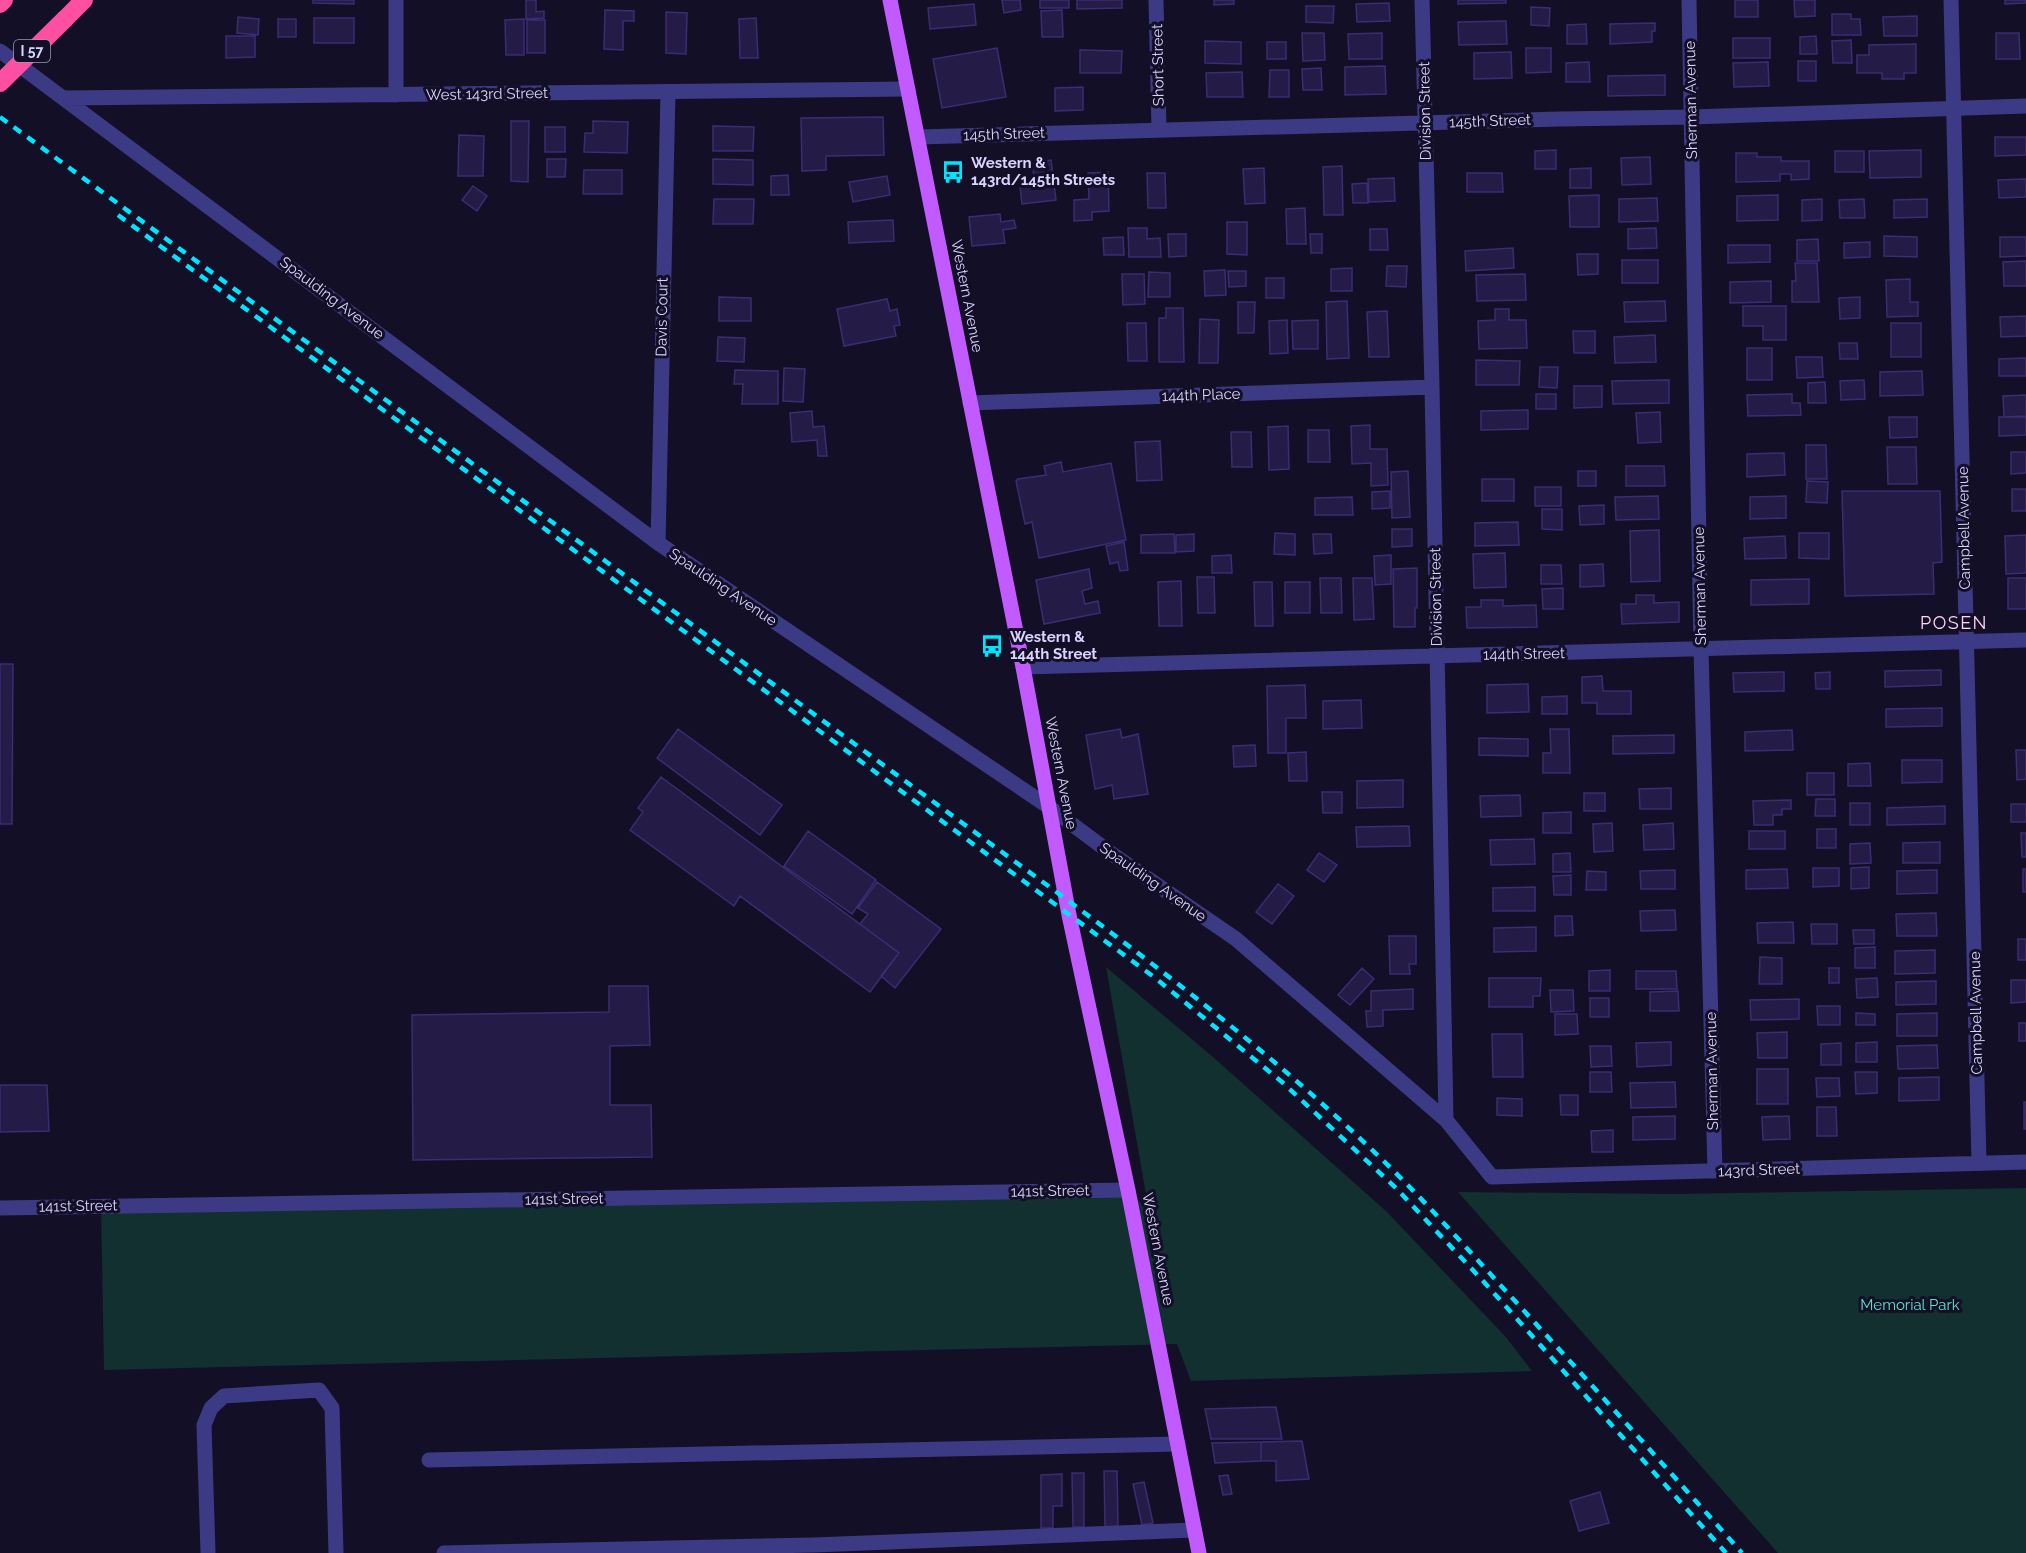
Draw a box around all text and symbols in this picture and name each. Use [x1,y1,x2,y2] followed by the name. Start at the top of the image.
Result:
[1148,24,1168,106] street label: Short Street
[14,40,50,62] road number: I 57
[1681,40,1701,159] street label: Sherman Avenue
[1415,61,1435,161] street label: Division Street
[426,84,548,104] street label: West 143rd Street
[1449,111,1531,131] street label: 145th Street
[963,124,1045,144] street label: 145th Street
[971,154,1115,189] place label: Western & 143rd/145th Streets
[940,159,966,185] bus stop icon: Western & 143rd/145th Streets
[947,238,987,354] street label: Western Avenue
[276,253,388,343] street label: Spaulding Avenue
[652,277,672,357] street label: Davis Court
[1161,385,1241,405] street label: 144th Place
[1954,466,1974,590] street label: Campbell Avenue
[1690,526,1710,645] street label: Sherman Avenue
[666,544,780,630] street label: Spaulding Avenue
[1426,547,1446,647] street label: Division Street
[1920,612,1988,633] district label: POSEN
[1010,628,1097,663] place label: Western & 144th Street
[979,633,1005,659] bus stop icon: Western & 144th Street
[1483,644,1565,664] street label: 144th Street
[1041,715,1081,831] street label: Western Avenue
[1096,838,1210,926] street label: Spaulding Avenue
[1966,951,1986,1075] street label: Campbell Avenue
[1702,1011,1722,1130] street label: Sherman Avenue
[1718,1160,1800,1180] street label: 143rd Street
[1010,1181,1090,1201] street label: 141st Street
[524,1189,604,1209] street label: 141st Street
[1138,1191,1178,1307] street label: Western Avenue
[38,1196,118,1216] street label: 141st Street
[1860,1296,1960,1314] park label: Memorial Park

